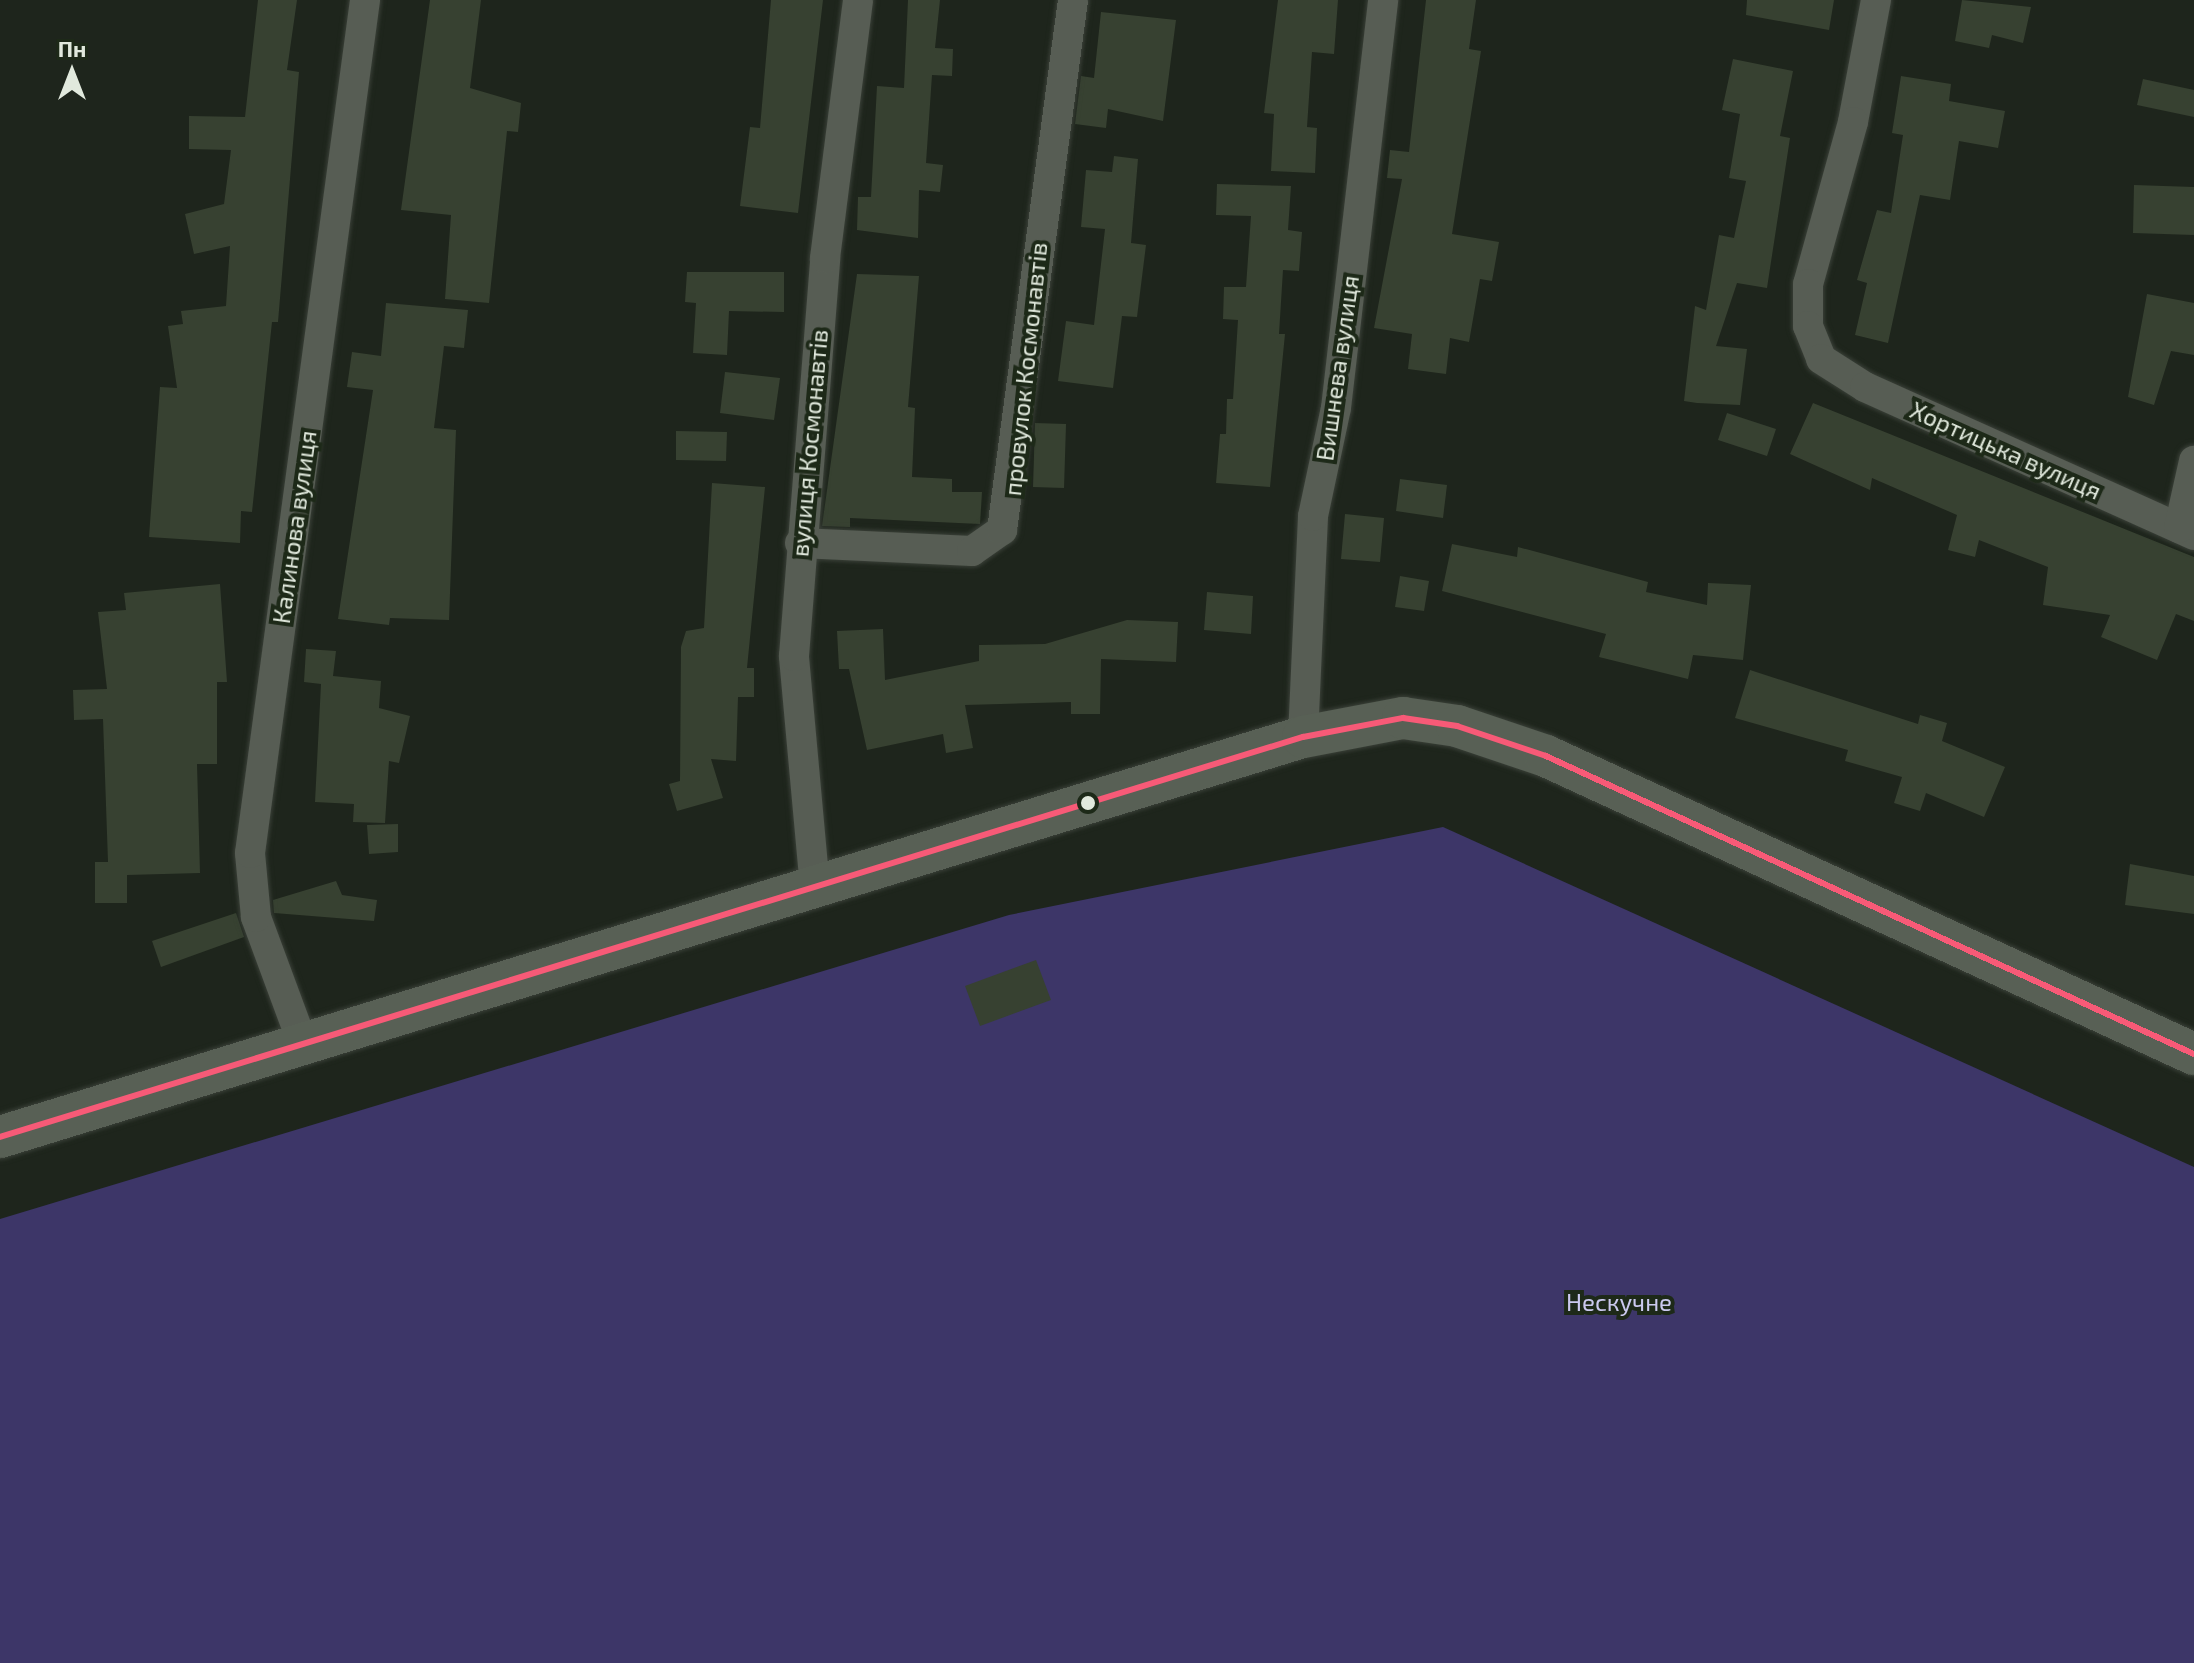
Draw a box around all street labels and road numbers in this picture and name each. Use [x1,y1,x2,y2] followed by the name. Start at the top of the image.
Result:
[997,241,1053,497] street label: провулок Космонавтів
[1310,273,1364,463] street label: Вишнева вулиця
[785,328,833,558] street label: вулиця Космонавтів
[1906,395,2106,505] street label: Хортицька вулиця
[266,429,322,625] street label: Калинова вулиця

